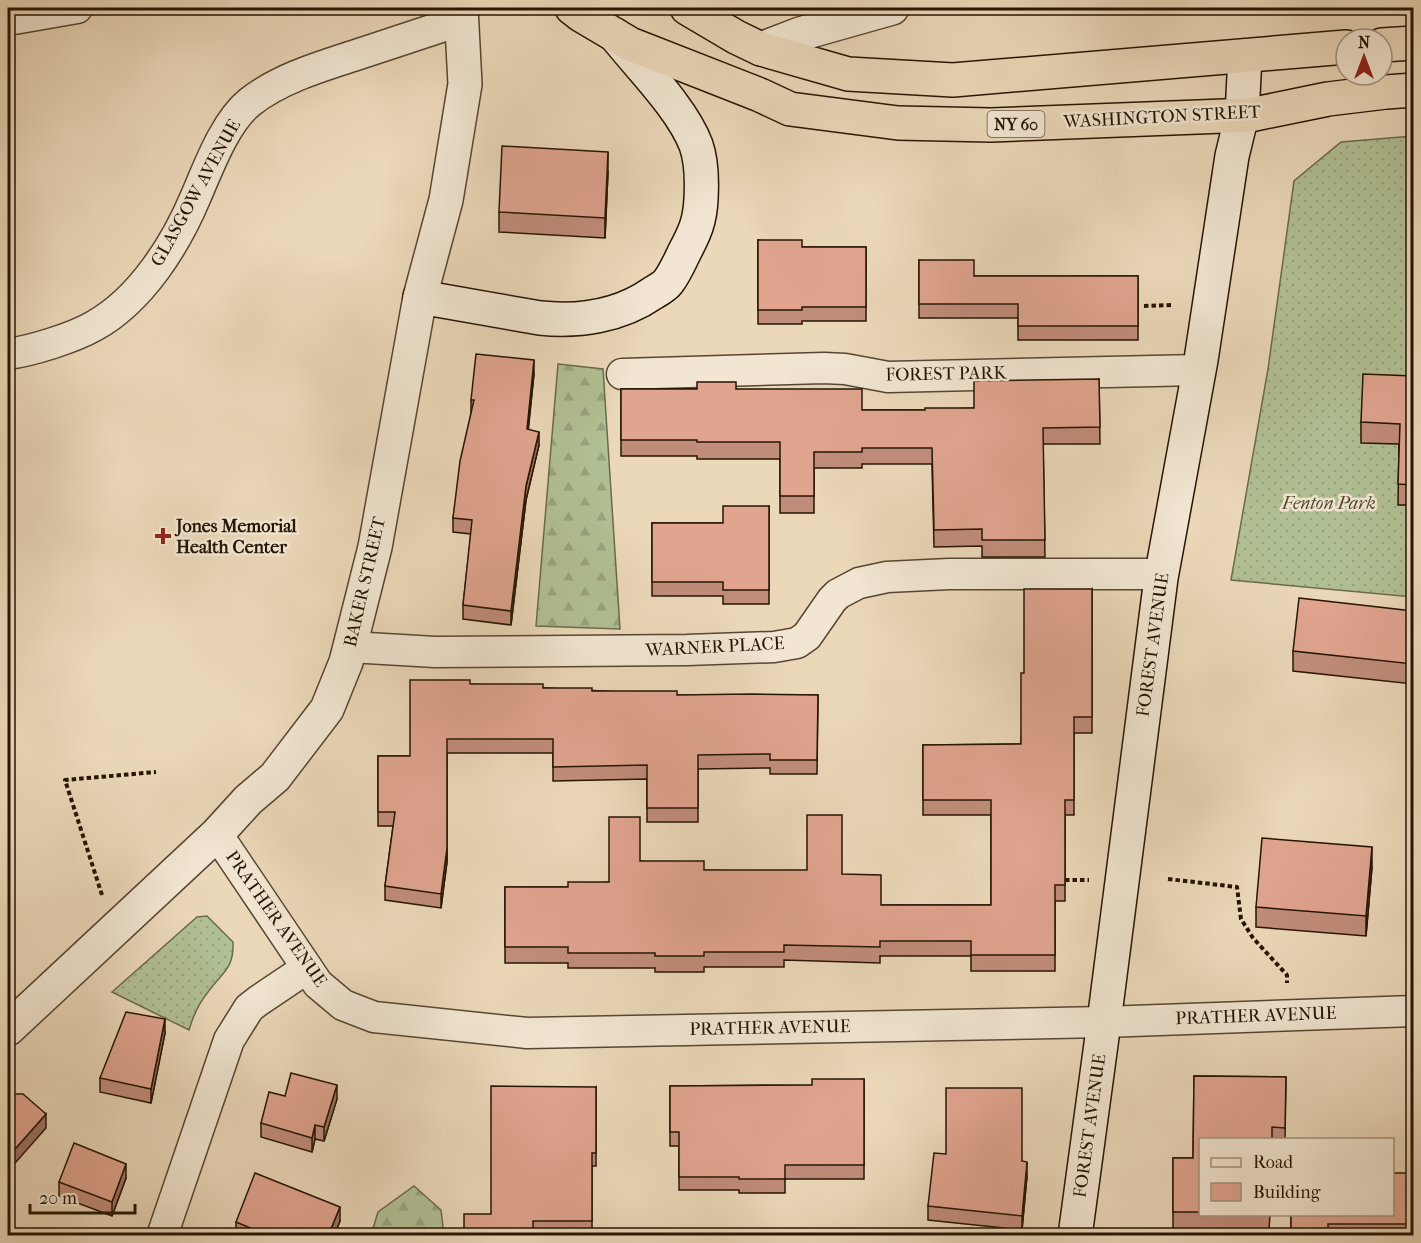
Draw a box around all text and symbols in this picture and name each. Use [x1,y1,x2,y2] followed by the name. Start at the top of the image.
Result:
[1334,27,1394,87] north arrow
[1358,33,1371,52] text: N
[1062,101,1262,133] street label: WASHINGTON STREET
[988,111,1044,137] road number: NY 60
[147,116,245,270] street label: GLASGOW AVENUE
[885,362,1008,386] street label: FOREST PARK
[1281,493,1376,514] park label: Fenton Park
[340,514,390,649] street label: BAKER STREET
[174,516,298,558] place label: Jones Memorial Health Center
[154,527,172,545] marker: Jones Memorial Health Center
[1133,572,1173,718] street label: FOREST AVENUE
[644,633,785,661] street label: WARNER PLACE
[221,847,331,991] street label: PRATHER AVENUE
[1175,1003,1337,1029] street label: PRATHER AVENUE
[689,1016,851,1040] street label: PRATHER AVENUE
[1070,1053,1110,1199] street label: FOREST AVENUE
[1199,1138,1394,1216] legend
[1253,1152,1293,1173] text: Road
[30,1177,135,1215] scale bar
[1253,1182,1321,1203] text: Building
[39,1188,77,1209] text: 20 m

